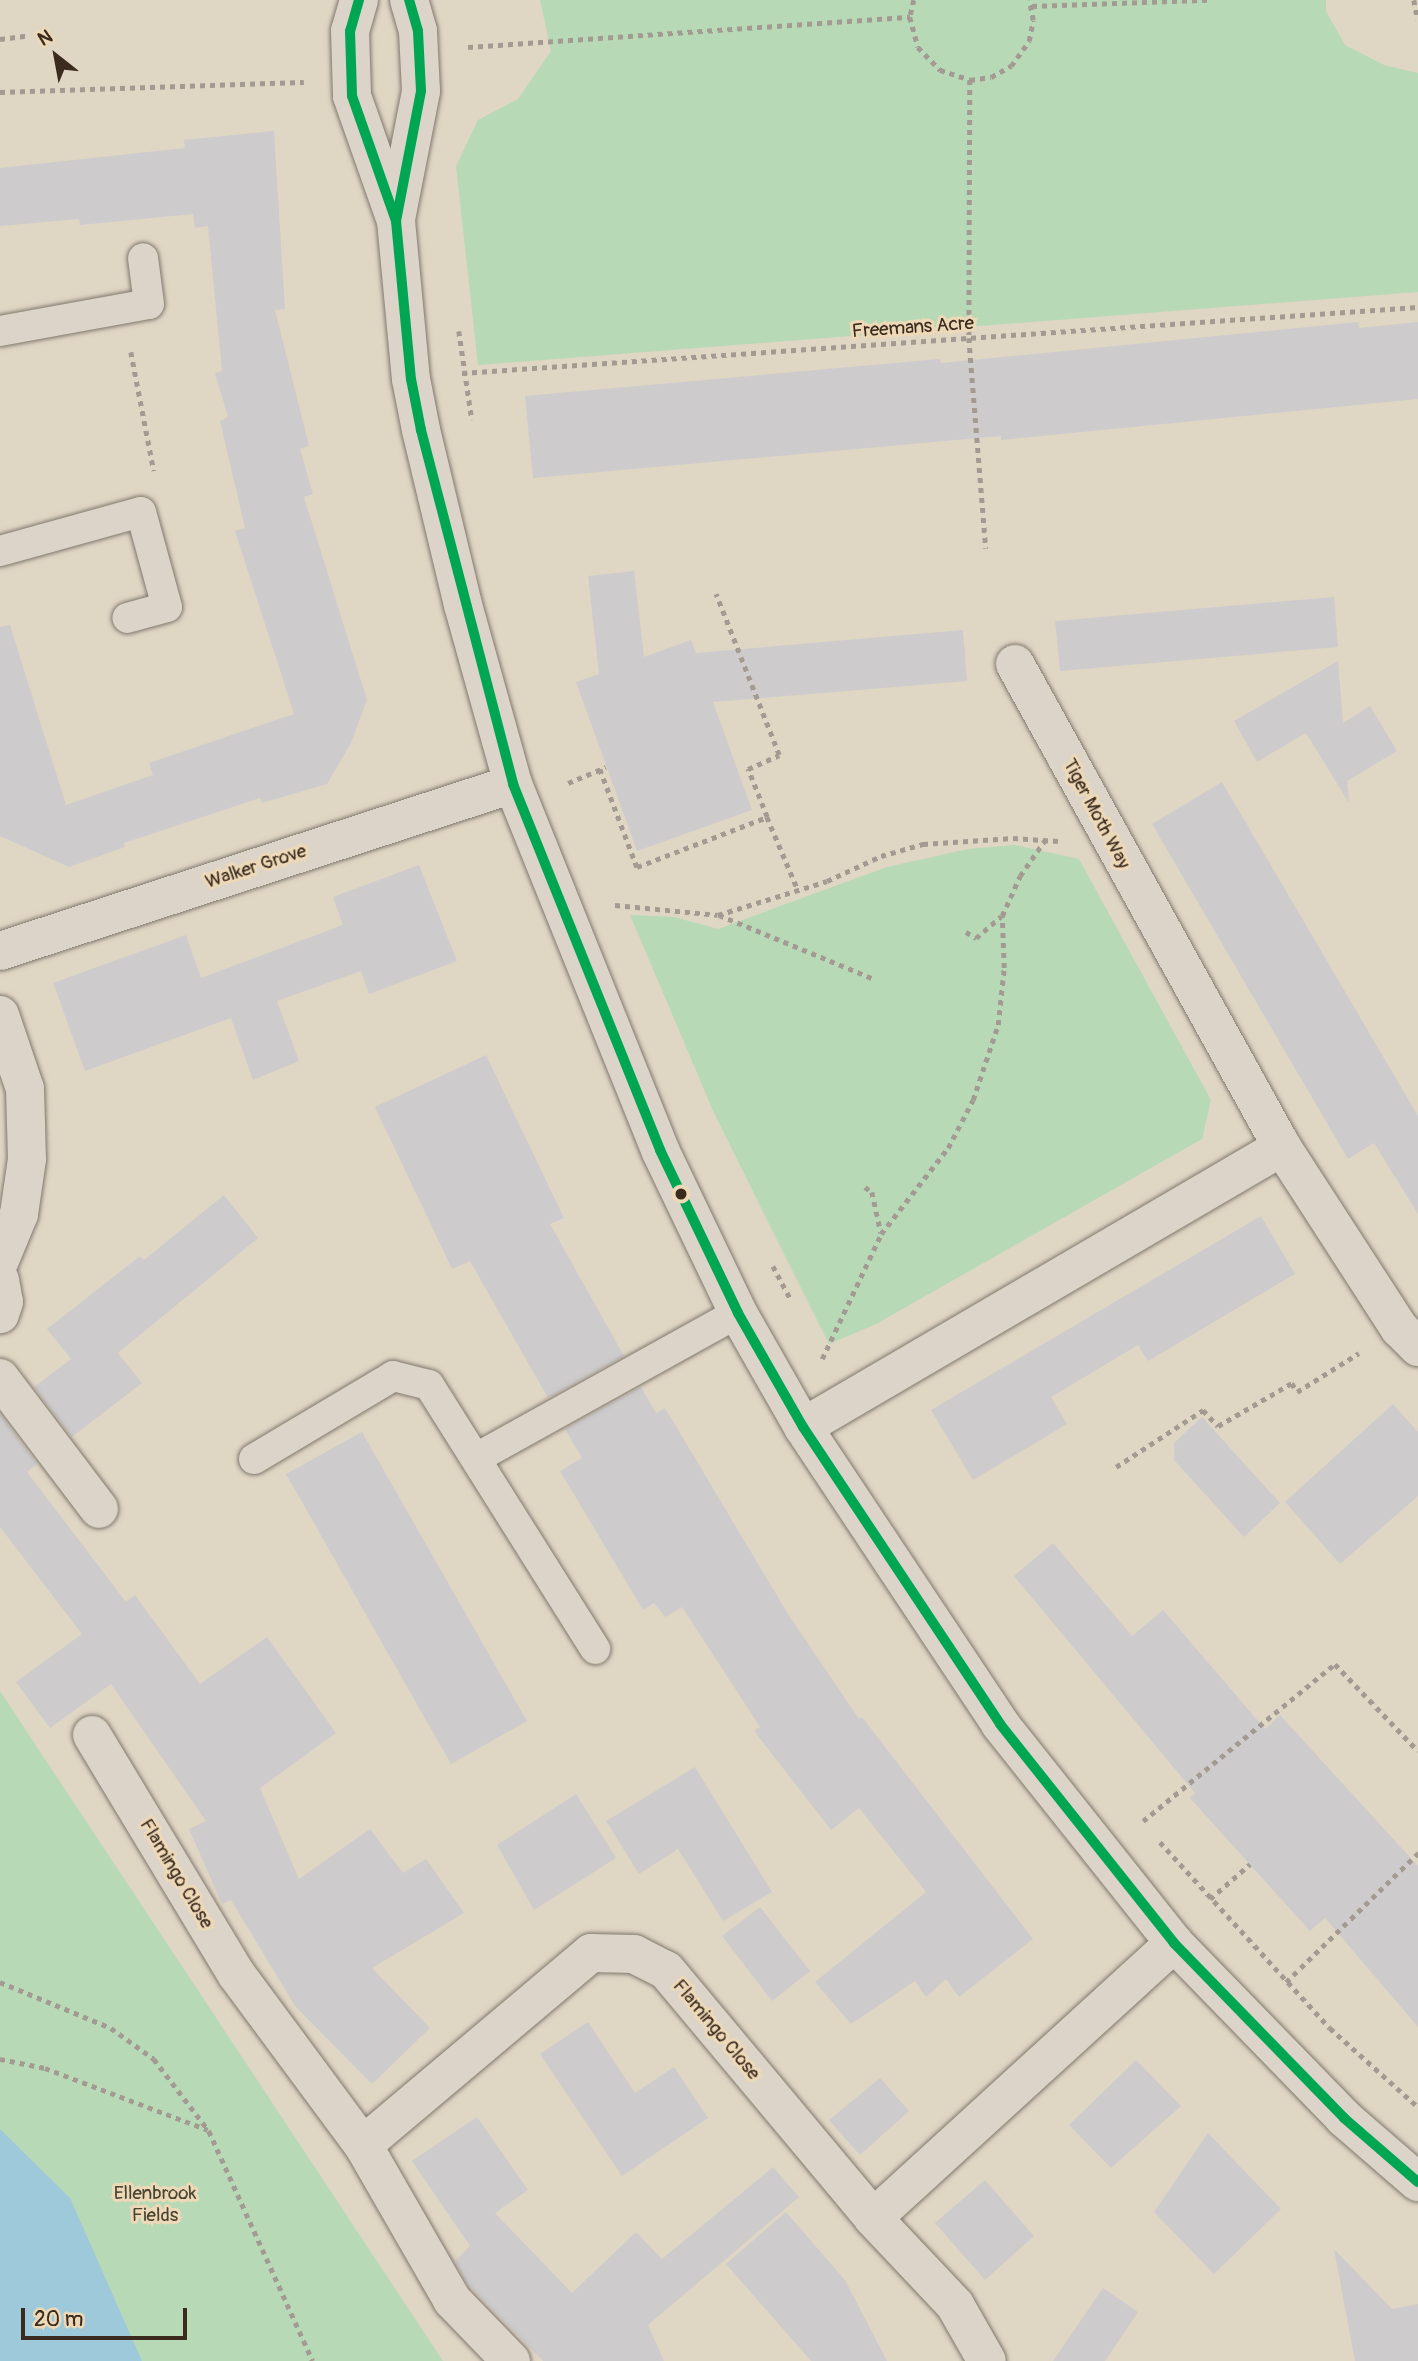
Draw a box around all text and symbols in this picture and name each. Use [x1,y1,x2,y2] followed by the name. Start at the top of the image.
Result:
[21,21,91,91] north arrow
[33,24,57,52] text: N
[851,312,975,344] street label: Freemans Acre
[1057,755,1135,873] street label: Tiger Moth Way
[203,840,309,894] street label: Walker Grove
[674,1187,688,1201] unlabelled marker
[134,1815,218,1933] street label: Flamingo Close
[667,1975,765,2085] street label: Flamingo Close
[114,2183,196,2227] park label: Ellenbrook Fields
[24,2294,191,2338] scale bar
[34,2306,83,2333] text: 20 m

